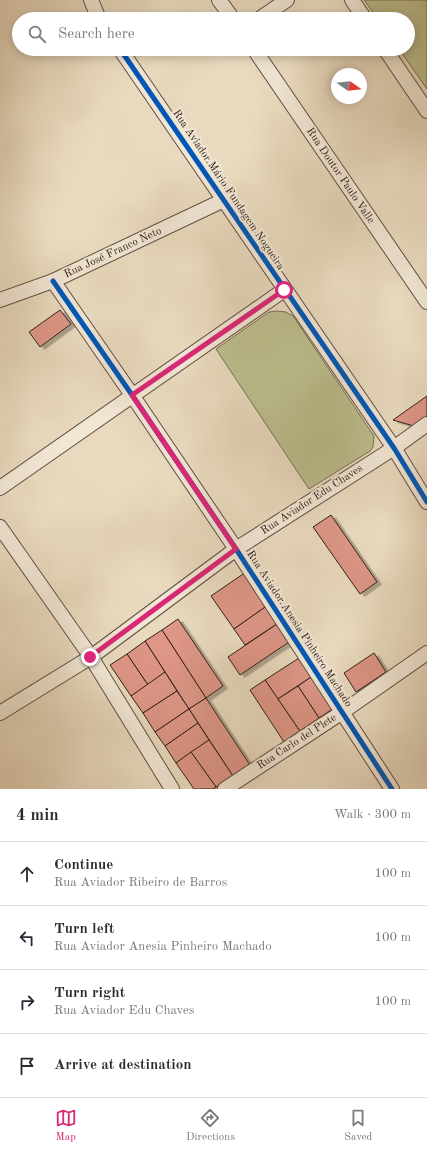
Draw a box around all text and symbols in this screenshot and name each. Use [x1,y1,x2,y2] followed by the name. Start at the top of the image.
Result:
[12,12,415,56] search box
[26,23,48,45] icon: search
[58,27,135,42] text: Search here
[331,68,367,104] north arrow
[170,108,286,273] street label: Rua Aviador Mário Fundagem Nogueira
[304,126,376,226] street label: Rua Doutor Paulo Valle
[63,226,163,280] street label: Rua José Franco Neto
[275,281,293,299] route start
[259,463,365,537] street label: Rua Aviador Edu Chaves
[244,549,354,709] street label: Rua Aviador Anesia Pinheiro Machado
[81,648,99,666] route end
[255,712,339,772] street label: Rua Carlo del Plete
[16,807,59,824] text: 4 min
[334,808,411,821] text: Walk · 300 m
[54,858,113,873] text: Continue
[16,863,38,885] icon: ahead
[374,867,411,880] text: 100 m
[54,876,227,889] text: Rua Aviador Ribeiro de Barros
[54,922,114,937] text: Turn left
[16,927,38,949] icon: left
[374,931,411,944] text: 100 m
[54,940,272,953] text: Rua Aviador Anesia Pinheiro Machado
[54,986,125,1001] text: Turn right
[16,991,38,1013] icon: right
[374,995,411,1008] text: 100 m
[54,1004,194,1017] text: Rua Aviador Edu Chaves
[16,1055,38,1077] icon: arrive
[54,1058,192,1073] text: Arrive at destination
[55,1107,77,1145] tab: Map
[186,1107,235,1145] tab: Directions
[344,1107,372,1145] tab: Saved

